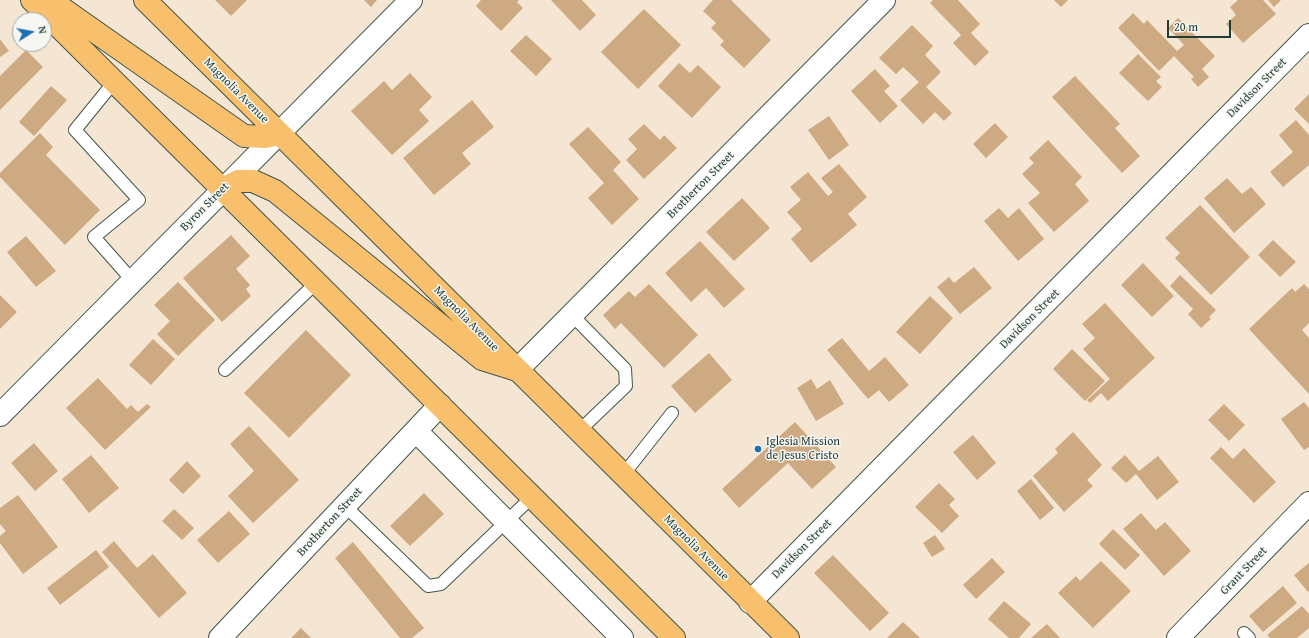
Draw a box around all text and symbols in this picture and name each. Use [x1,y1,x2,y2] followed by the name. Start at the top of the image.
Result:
[12,12,52,52] north arrow
[1169,12,1233,38] scale bar
[1174,18,1198,35] text: 20 m
[34,25,51,35] text: N
[200,55,272,127] street label: Magnolia Avenue
[1224,55,1290,121] street label: Davidson Street
[664,148,738,222] street label: Brotherton Street
[177,179,233,235] street label: Byron Street
[430,283,502,355] street label: Magnolia Avenue
[997,286,1063,352] street label: Davidson Street
[766,435,840,463] place label: Iglesia Mission de Jesus Cristo
[753,444,763,454] marker: Iglesia Mission de Jesus Cristo
[294,484,366,560] street label: Brotherton Street
[660,512,732,584] street label: Magnolia Avenue
[769,516,835,582] street label: Davidson Street
[1217,544,1271,598] street label: Grant Street

